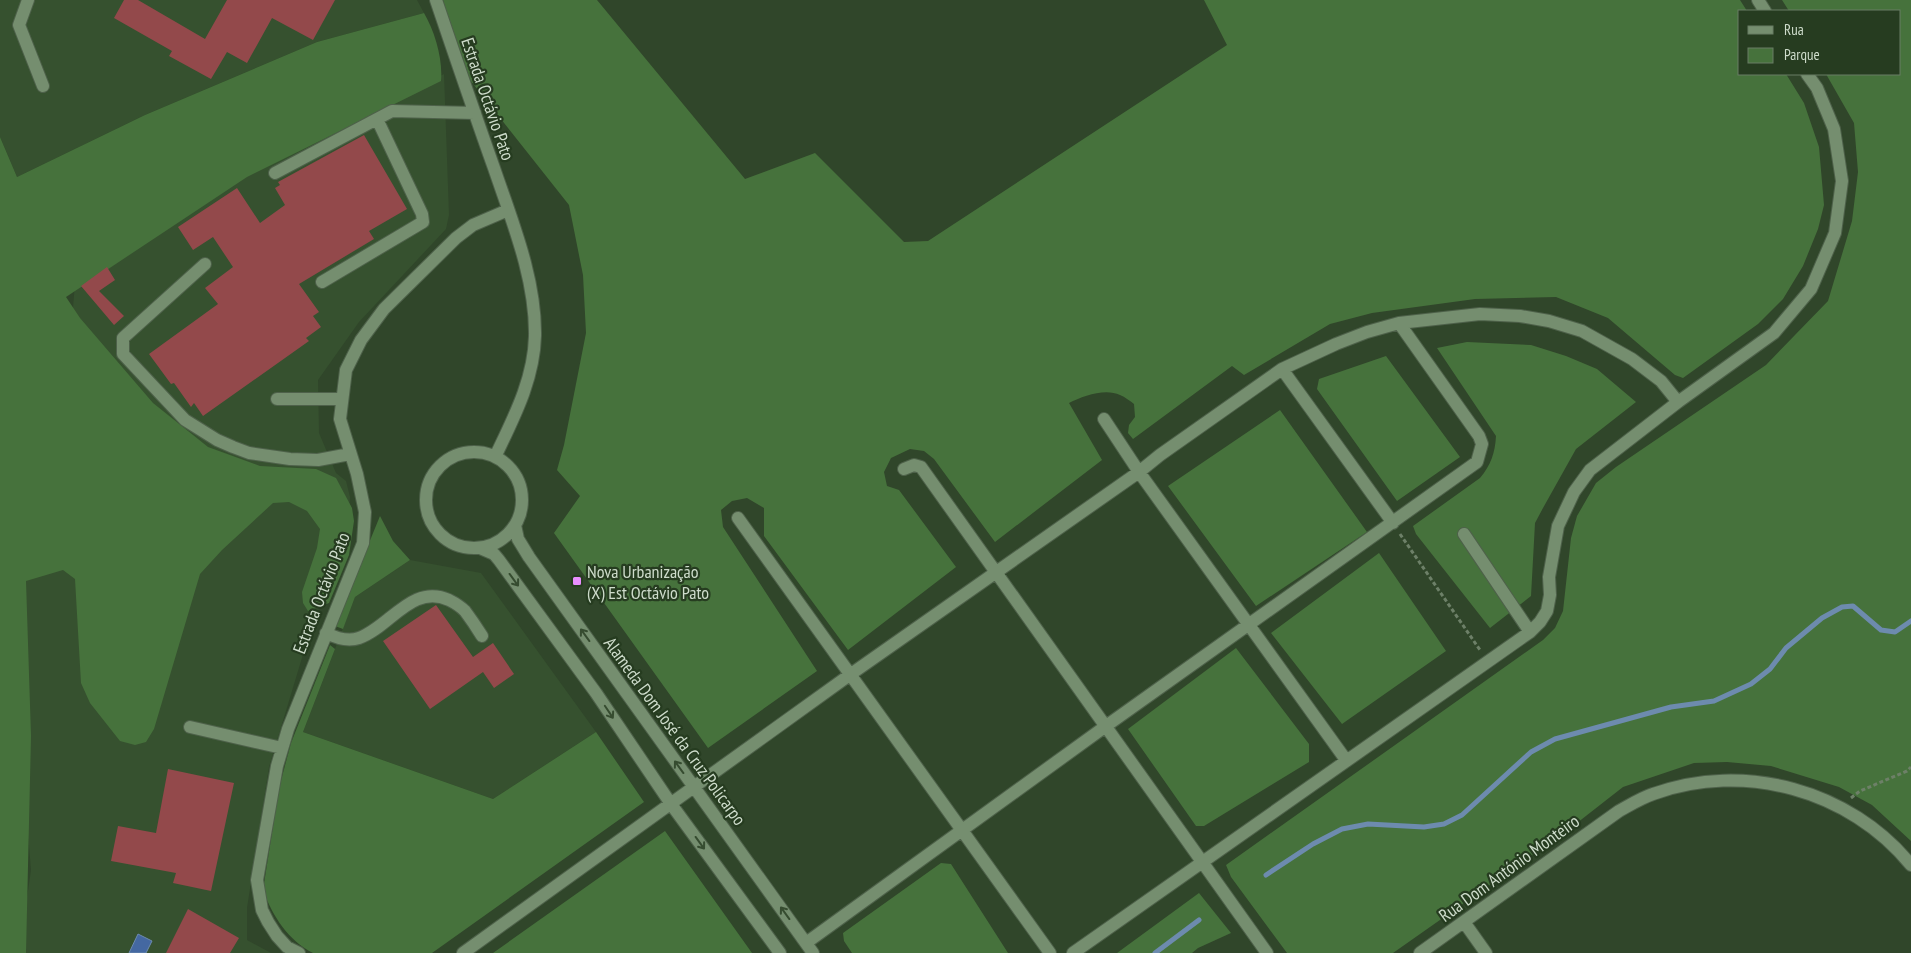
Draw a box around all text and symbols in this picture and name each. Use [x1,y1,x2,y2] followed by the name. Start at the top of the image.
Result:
[1738,10,1901,75] legend
[1784,20,1804,39] text: Rua
[456,35,520,163] street label: Estrada Octávio Pato
[1784,45,1820,64] text: Parque
[287,529,355,657] street label: Estrada Octávio Pato
[587,560,709,604] place label: Nova Urbanização (X) Est Octávio Pato
[509,573,519,587] one-way arrow
[571,575,583,587] marker: Nova Urbanização (X) Est Octávio Pato
[580,628,590,642] one-way arrow
[599,632,751,830] street label: Alameda Dom José da Cruz Policarpo
[604,705,614,719] one-way arrow
[674,761,684,775] one-way arrow
[1434,809,1584,927] street label: Rua Dom António Monteiro
[695,836,705,850] one-way arrow
[779,907,790,921] one-way arrow

